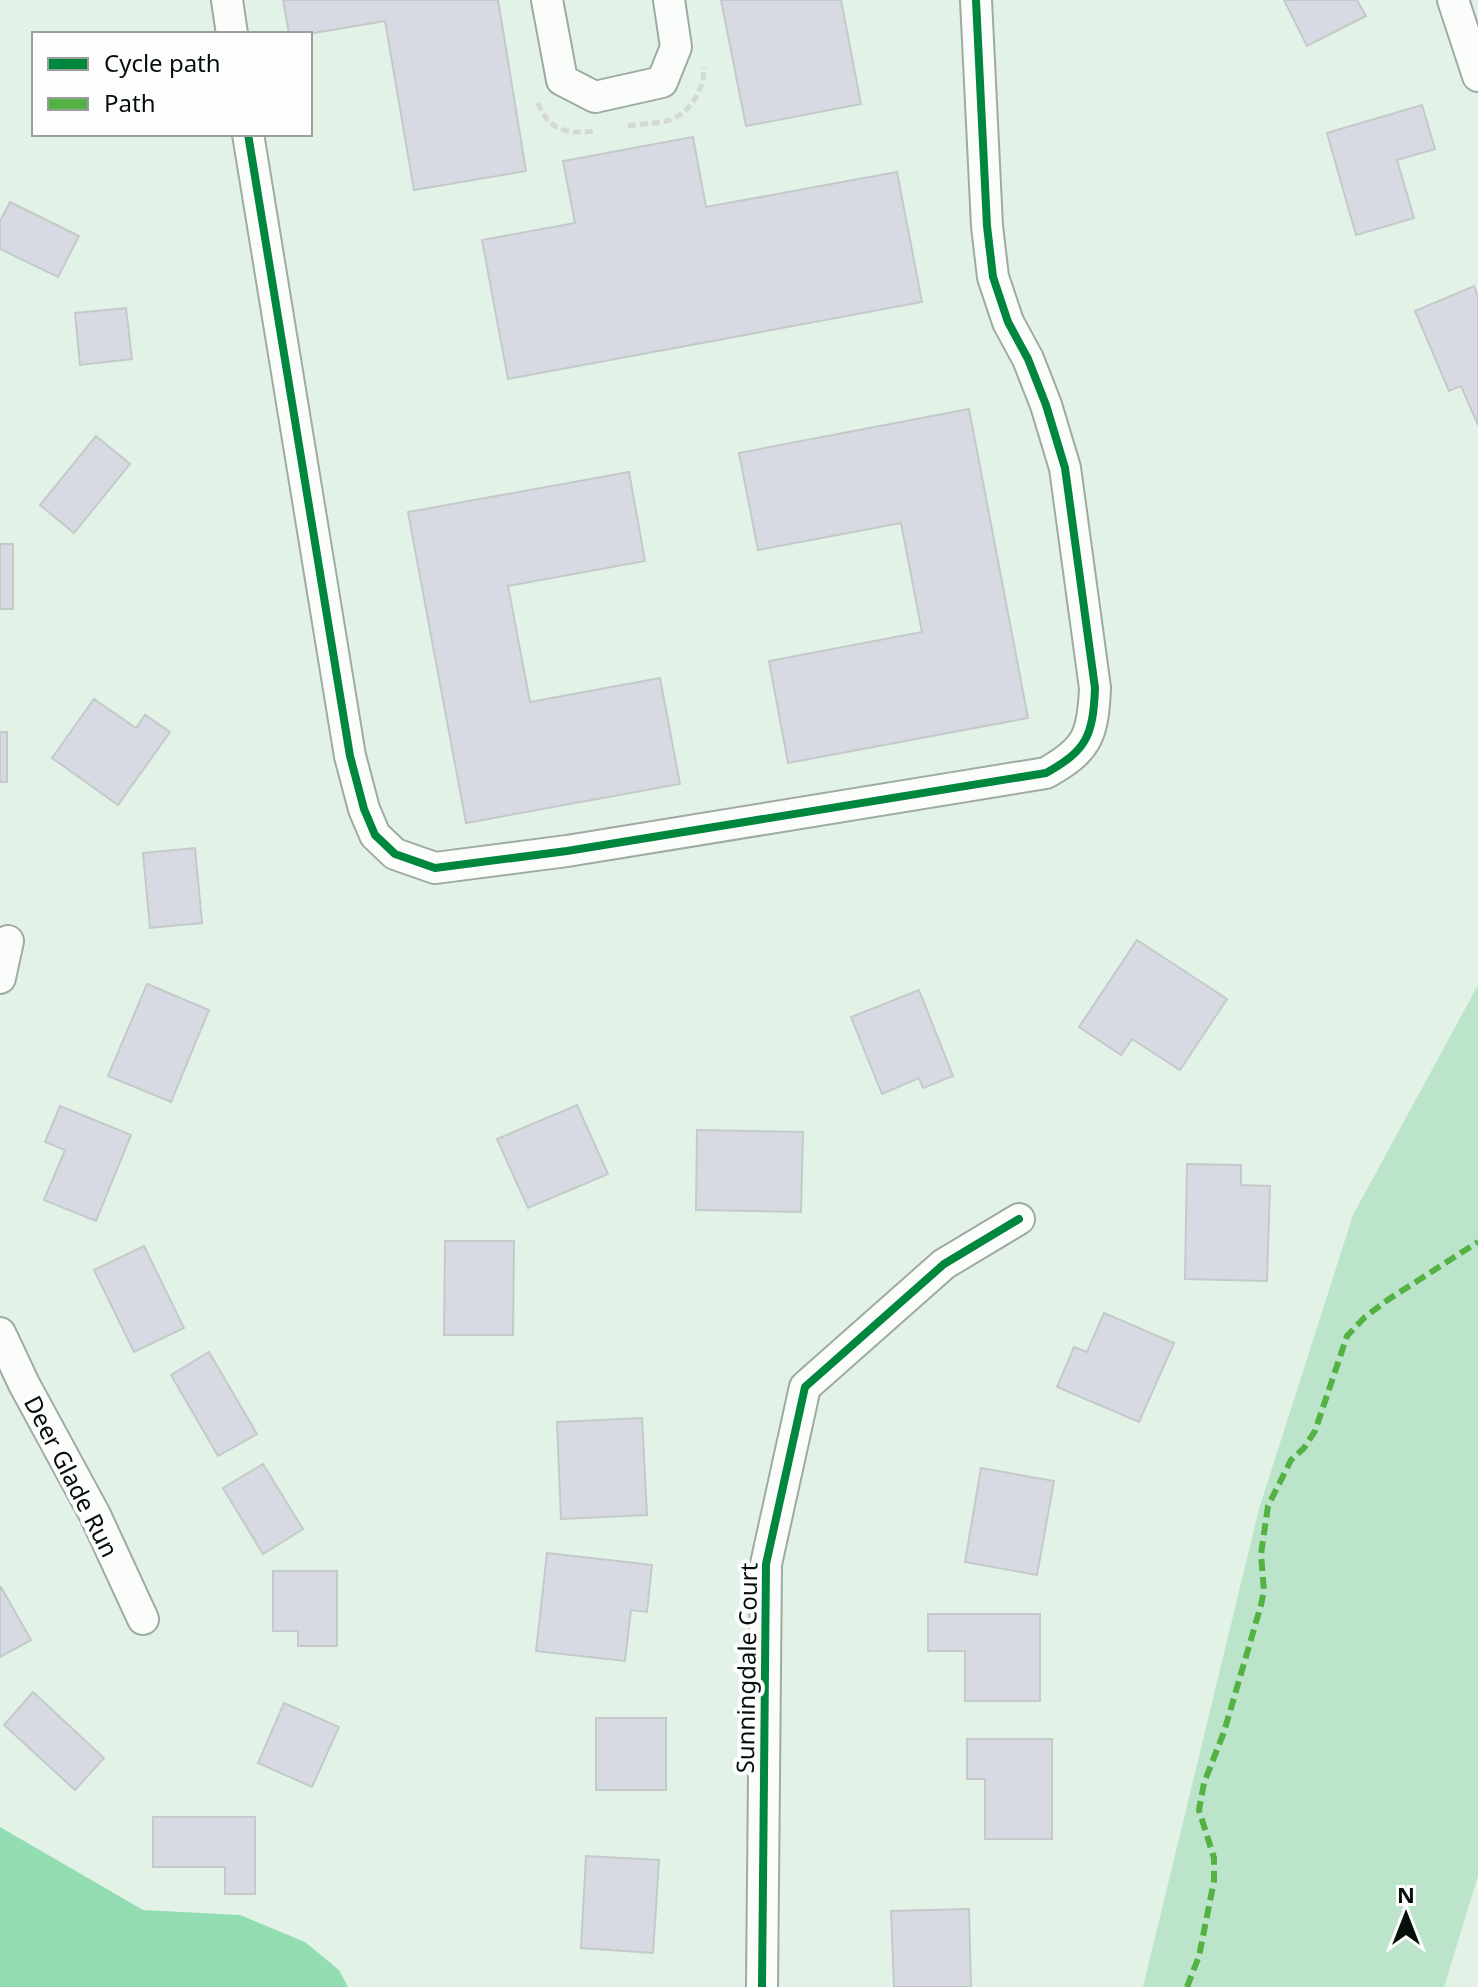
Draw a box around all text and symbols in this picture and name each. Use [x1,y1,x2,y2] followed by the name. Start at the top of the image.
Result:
[32,32,312,136] legend
[104,46,221,79] text: Cycle path
[104,86,155,119] text: Path
[17,1390,127,1562] street label: Deer Glade Run
[728,1562,764,1774] street label: Sunningdale Court
[1366,1875,1446,1955] north arrow
[1397,1879,1415,1909] text: N

